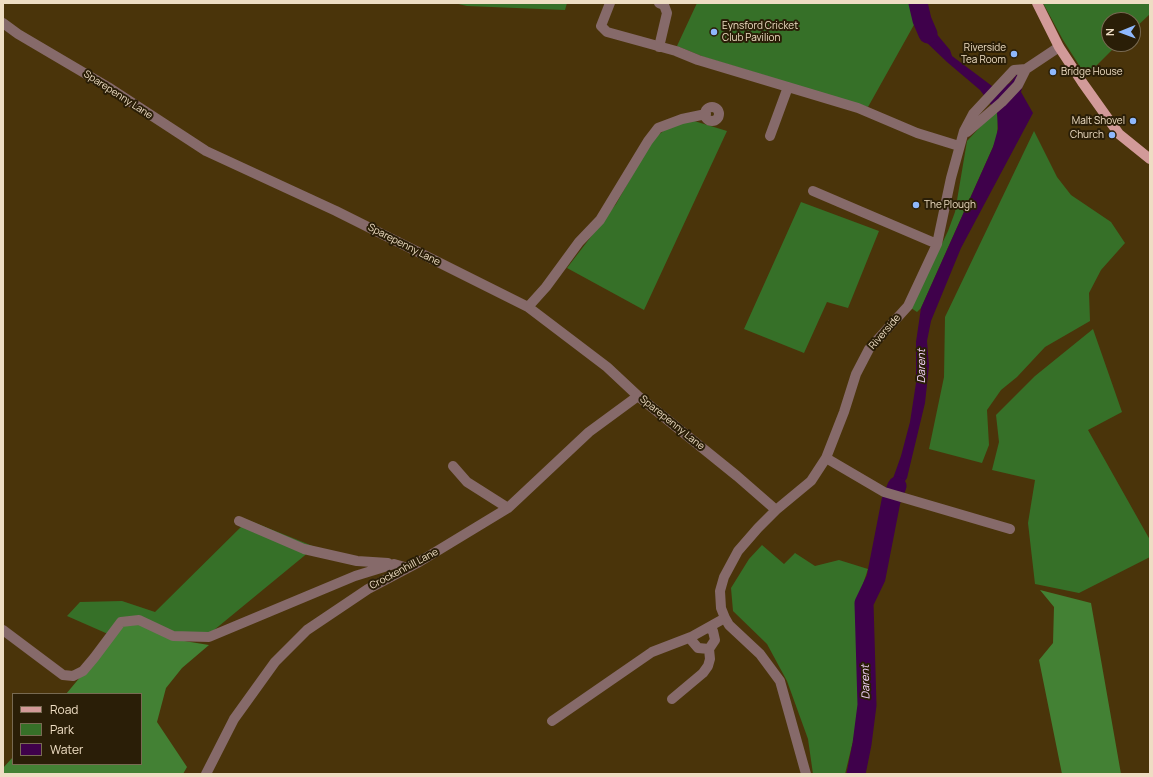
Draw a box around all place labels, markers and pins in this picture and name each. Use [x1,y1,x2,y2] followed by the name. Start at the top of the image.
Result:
[722,20,798,44] place label: Eynsford Cricket Club Pavilion
[709,27,719,37] marker: Eynsford Cricket Club Pavilion
[961,42,1006,66] place label: Riverside Tea Room
[1009,49,1019,59] marker: Riverside Tea Room
[1061,66,1123,78] place label: Bridge House
[1048,67,1058,77] marker: Bridge House
[1072,115,1125,127] place label: Malt Shovel
[1128,116,1138,126] marker: Malt Shovel
[1070,129,1104,141] place label: Church
[1107,130,1117,140] marker: Church
[924,199,976,211] place label: The Plough
[911,200,921,210] marker: The Plough

